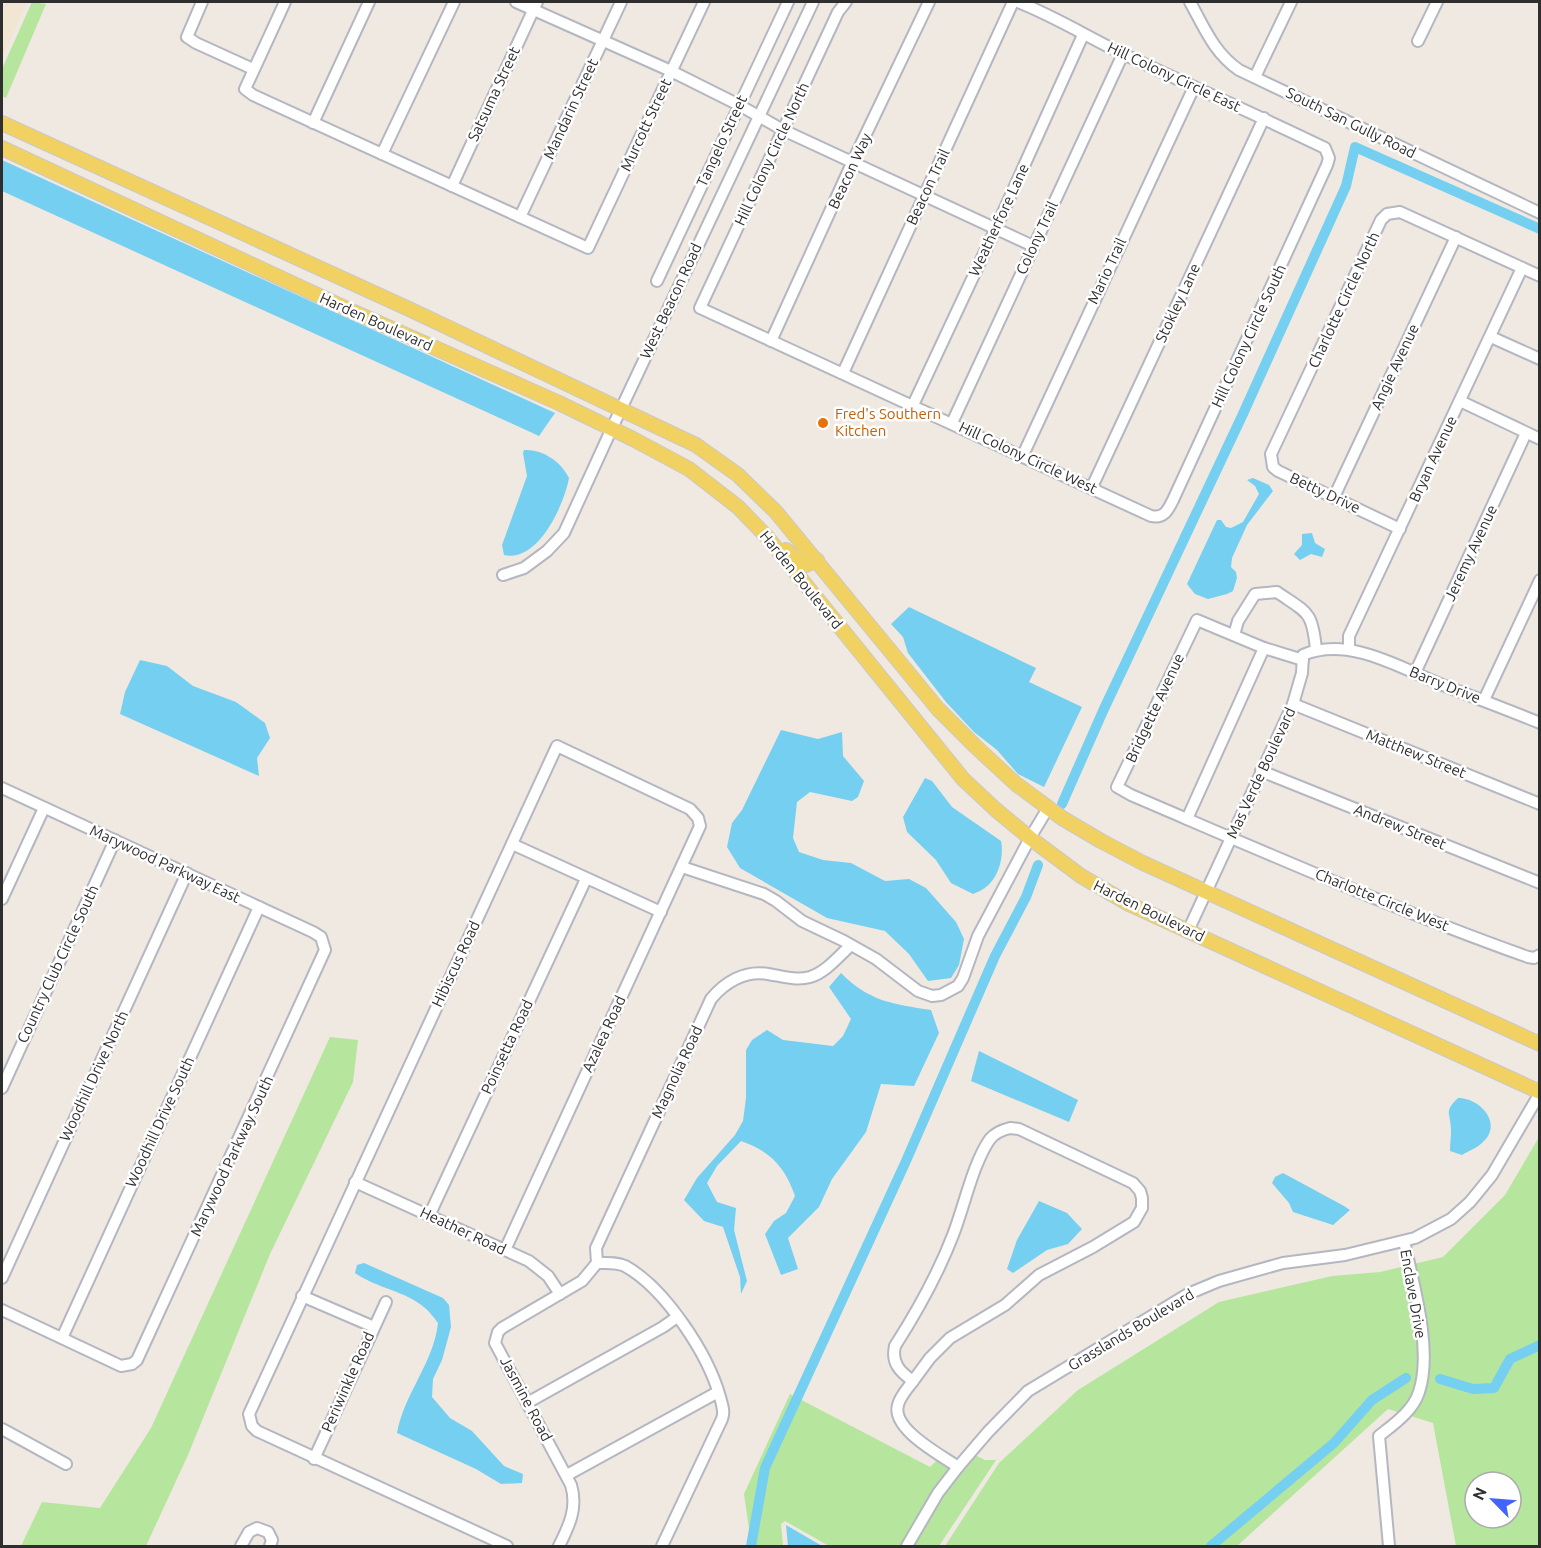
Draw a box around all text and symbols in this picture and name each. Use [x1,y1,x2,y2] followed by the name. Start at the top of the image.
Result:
[1105,38,1244,115] street label: Hill Colony Circle East
[464,44,523,144] street label: Satsuma Street
[540,56,601,162] street label: Mandarin Street
[617,76,674,174] street label: Murcott Street
[731,80,812,228] street label: Hill Colony Circle North
[1284,84,1419,161] street label: South San Gully Road
[693,92,750,189] street label: Tangelo Street
[825,130,875,211] street label: Beacon Way
[903,146,953,228] street label: Beacon Trail
[965,161,1032,279] street label: Weatherfore Lane
[1012,199,1061,277] street label: Colony Trail
[1305,229,1383,370] street label: Charlotte Circle North
[1084,235,1129,307] street label: Mario Trail
[636,240,705,361] street label: West Beacon Road
[1152,261,1203,345] street label: Stokley Lane
[1208,262,1289,410] street label: Hill Colony Circle South
[317,289,435,354] street label: Harden Boulevard
[1367,321,1422,412] street label: Angie Avenue
[835,405,941,439] place label: Fred's Southern Kitchen
[1405,413,1460,505] street label: Bryan Avenue
[816,416,830,430] marker: Fred's Southern Kitchen
[956,418,1100,497] street label: Hill Colony Circle West
[1287,469,1363,516] street label: Betty Drive
[1441,502,1500,603] street label: Jeremy Avenue
[757,527,846,632] street label: Harden Boulevard
[1122,650,1187,765] street label: Bridgette Avenue
[1407,663,1483,706] street label: Barry Drive
[1223,705,1298,841] street label: Mas Verde Boulevard
[1364,726,1469,781] street label: Matthew Street
[1352,800,1449,853] street label: Andrew Street
[87,821,243,906] street label: Marywood Parkway East
[1313,865,1452,934] street label: Charlotte Circle West
[1091,876,1208,945] street label: Harden Boulevard
[13,882,102,1045] street label: Country Club Circle South
[428,918,483,1010] street label: Hibiscus Road
[578,993,629,1075] street label: Azalea Road
[477,997,536,1097] street label: Poinsetta Road
[56,1008,131,1144] street label: Woodhill Drive North
[648,1023,705,1121] street label: Magnolia Road
[122,1054,197,1190] street label: Woodhill Drive South
[187,1073,276,1239] street label: Marywood Parkway South
[418,1203,509,1258] street label: Heather Road
[1397,1248,1430,1340] street label: Enclave Drive
[1065,1285,1197,1374] street label: Grasslands Boulevard
[318,1329,377,1435] street label: Periwinkle Road
[497,1354,556,1444] street label: Jasmine Road
[1463,1470,1523,1530] north arrow
[1469,1484,1490,1503] text: N

